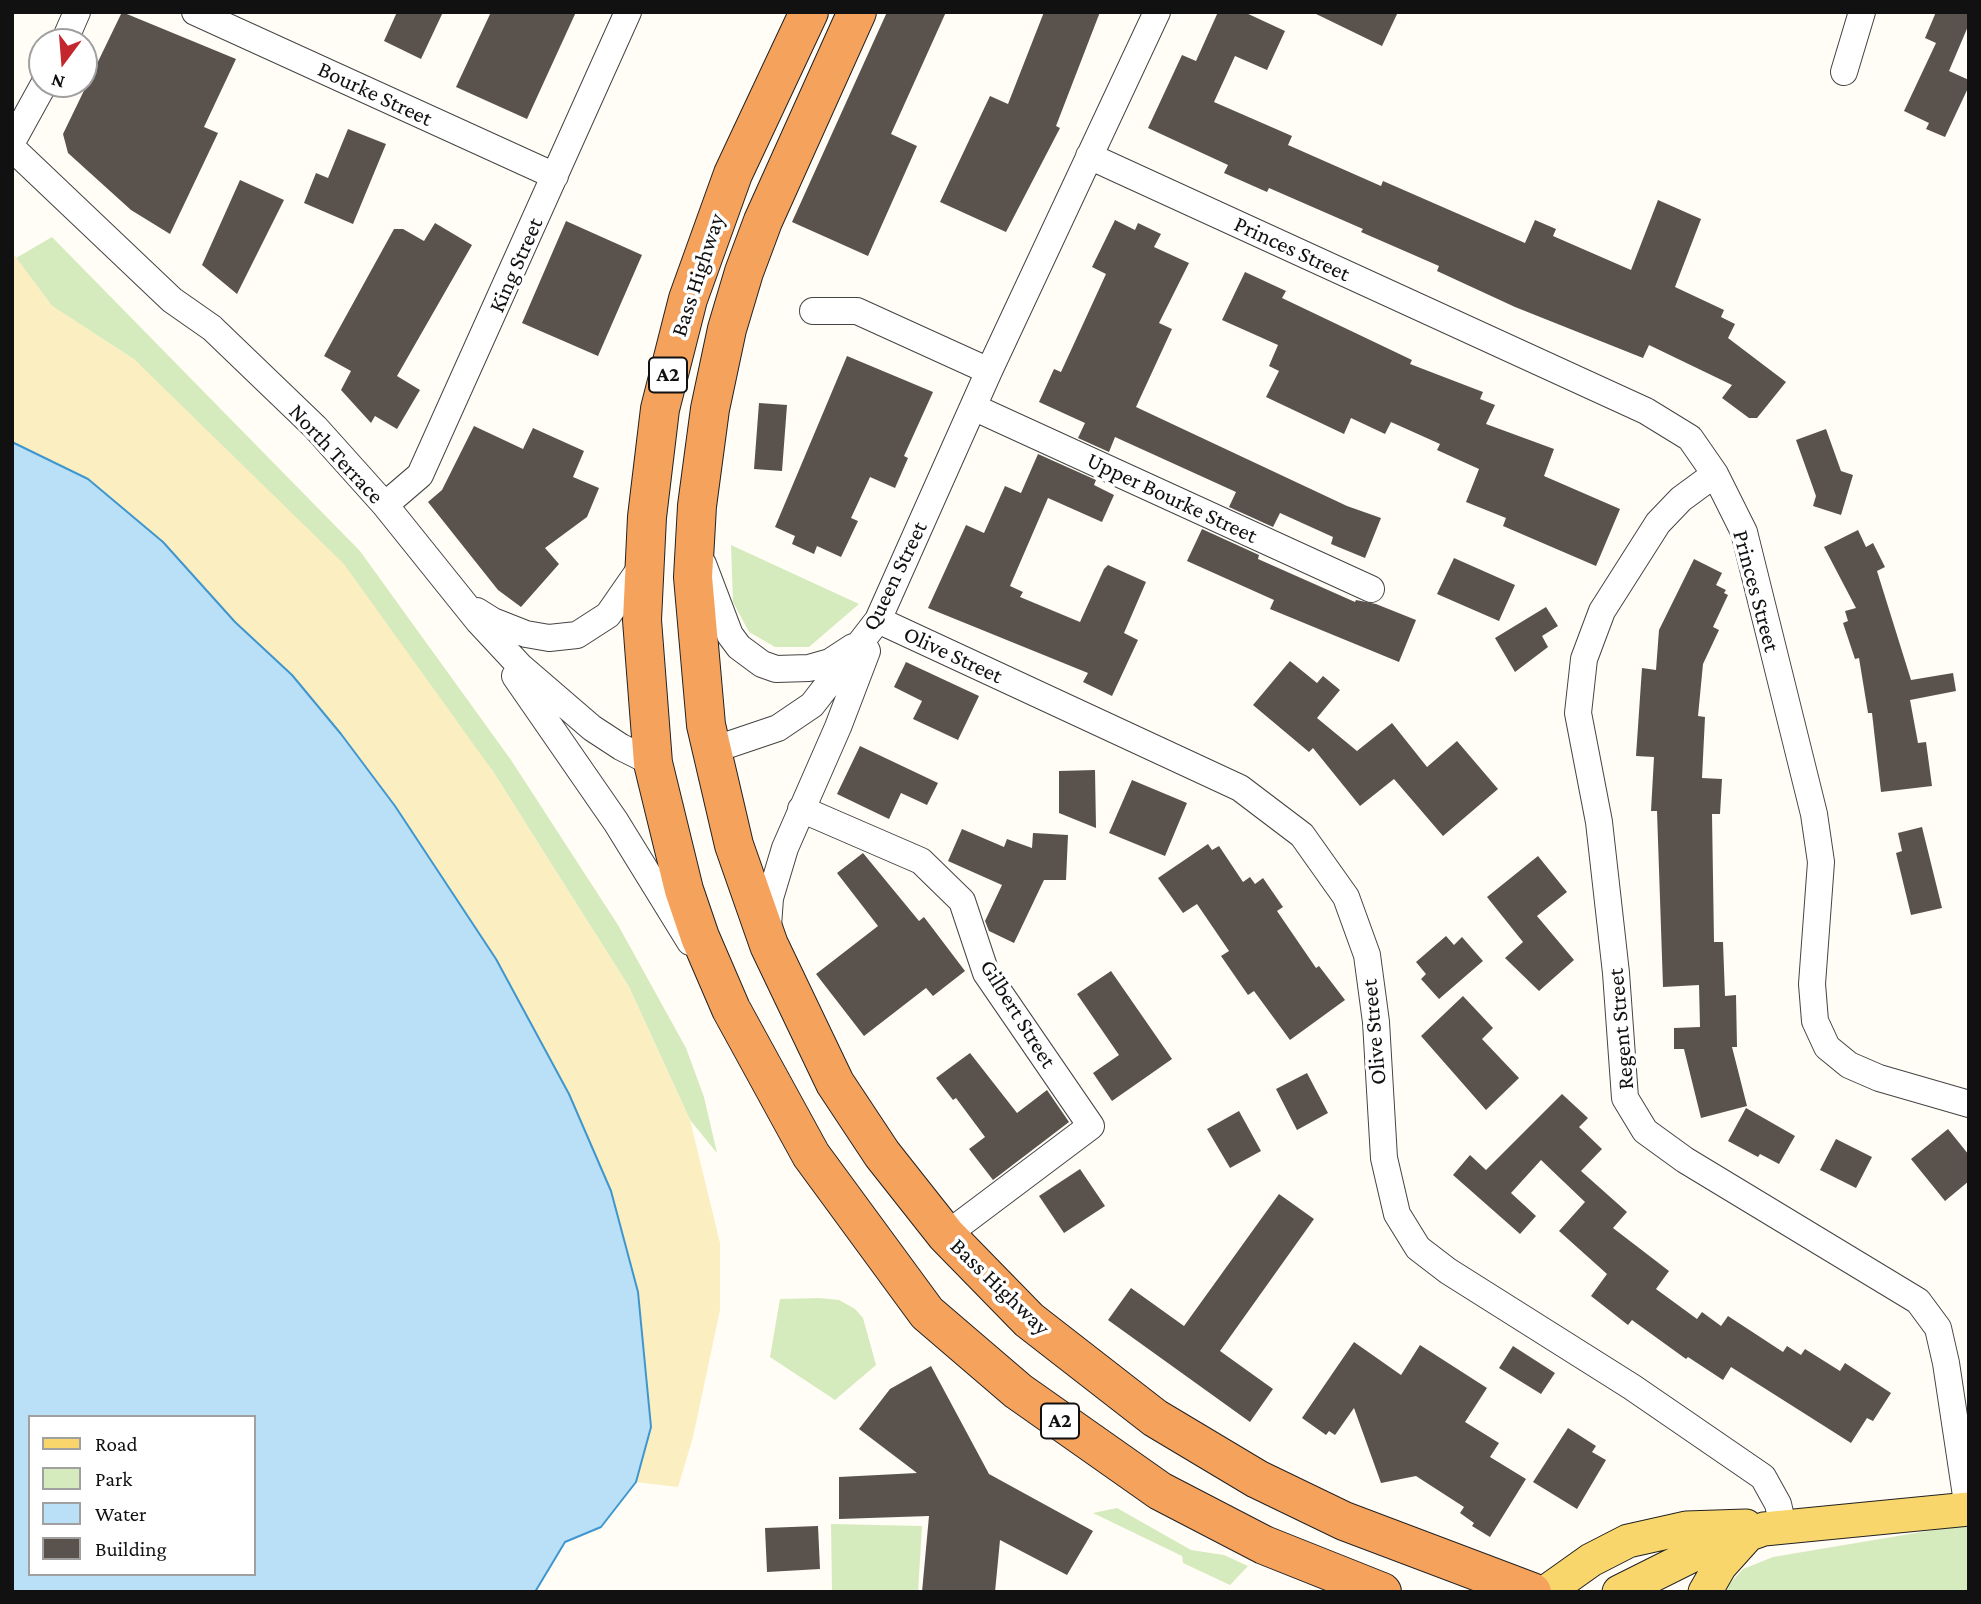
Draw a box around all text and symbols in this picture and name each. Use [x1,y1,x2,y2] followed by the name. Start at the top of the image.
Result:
[28,28,98,98] north arrow
[313,55,437,133] street label: Bourke Street
[49,70,67,94] text: N
[665,210,731,340] street label: Bass Highway
[1230,210,1354,288] street label: Princes Street
[483,213,549,317] street label: King Street
[649,358,687,392] road number: A2
[283,398,389,510] street label: North Terrace
[1082,446,1262,550] street label: Upper Bourke Street
[857,517,933,635] street label: Queen Street
[1727,527,1785,655] street label: Princes Street
[899,620,1007,690] street label: Olive Street
[974,955,1062,1073] street label: Gilbert Street
[1602,967,1640,1091] street label: Regent Street
[1356,978,1392,1086] street label: Olive Street
[944,1233,1056,1341] street label: Bass Highway
[1041,1404,1079,1438] road number: A2
[28,1415,256,1576] legend
[95,1432,138,1456] text: Road
[95,1467,132,1491] text: Park
[95,1502,147,1526] text: Water
[95,1537,167,1561] text: Building

